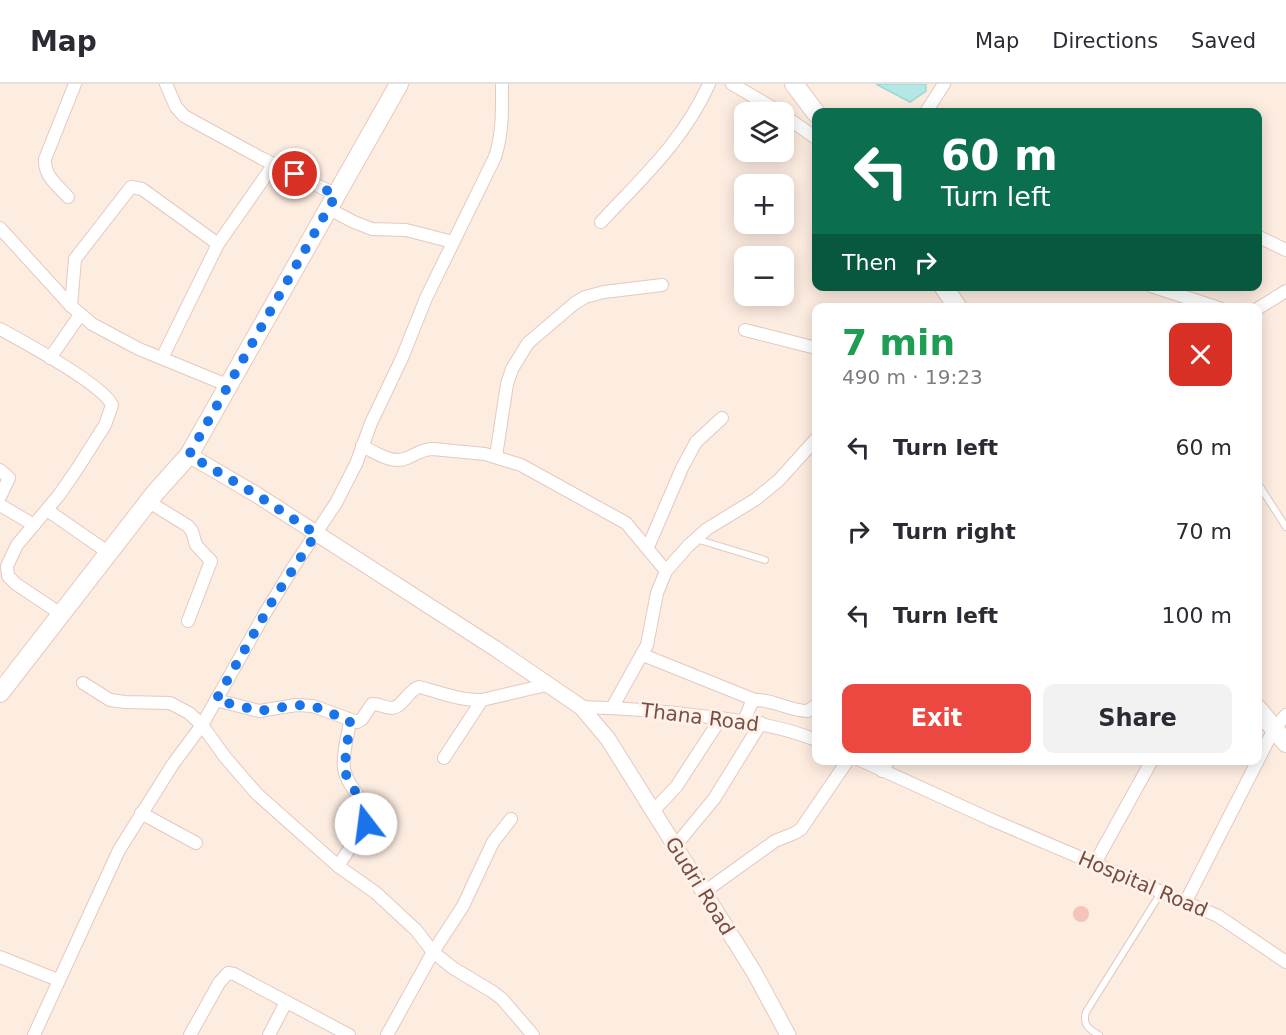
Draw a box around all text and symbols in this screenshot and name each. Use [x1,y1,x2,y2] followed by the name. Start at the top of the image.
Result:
[30,25,97,58] text: Map
[975,29,1019,53] text: Map
[1052,29,1158,53] text: Directions
[1191,29,1256,53] text: Saved
[734,102,794,306] map controls
[734,102,794,162] button: layers
[941,131,1058,180] text: 60 m
[842,132,920,210] icon: left
[269,148,320,199] pin
[278,157,311,190] icon: arrive
[734,174,794,234] button: +
[941,181,1051,212] text: Turn left
[734,246,794,306] button: −
[909,246,942,279] icon: right
[842,250,897,275] text: Then
[842,322,955,363] text: 7 min
[1169,323,1232,386] button: close
[842,365,983,389] text: 490 m · 19:23
[842,431,875,464] icon: left
[893,435,998,460] text: Turn left
[1176,435,1232,460] text: 60 m
[842,515,875,548] icon: right
[893,519,1016,544] text: Turn right
[1176,519,1232,544] text: 70 m
[842,599,875,632] icon: left
[893,603,998,628] text: Turn left
[1162,603,1232,628] text: 100 m
[842,684,1031,753] button: Exit
[1043,684,1232,753] button: Share
[639,698,760,736] street label: Thana Road
[334,792,398,856] position arrow
[660,832,740,940] street label: Gudri Road
[1075,846,1211,922] street label: Hospital Road

